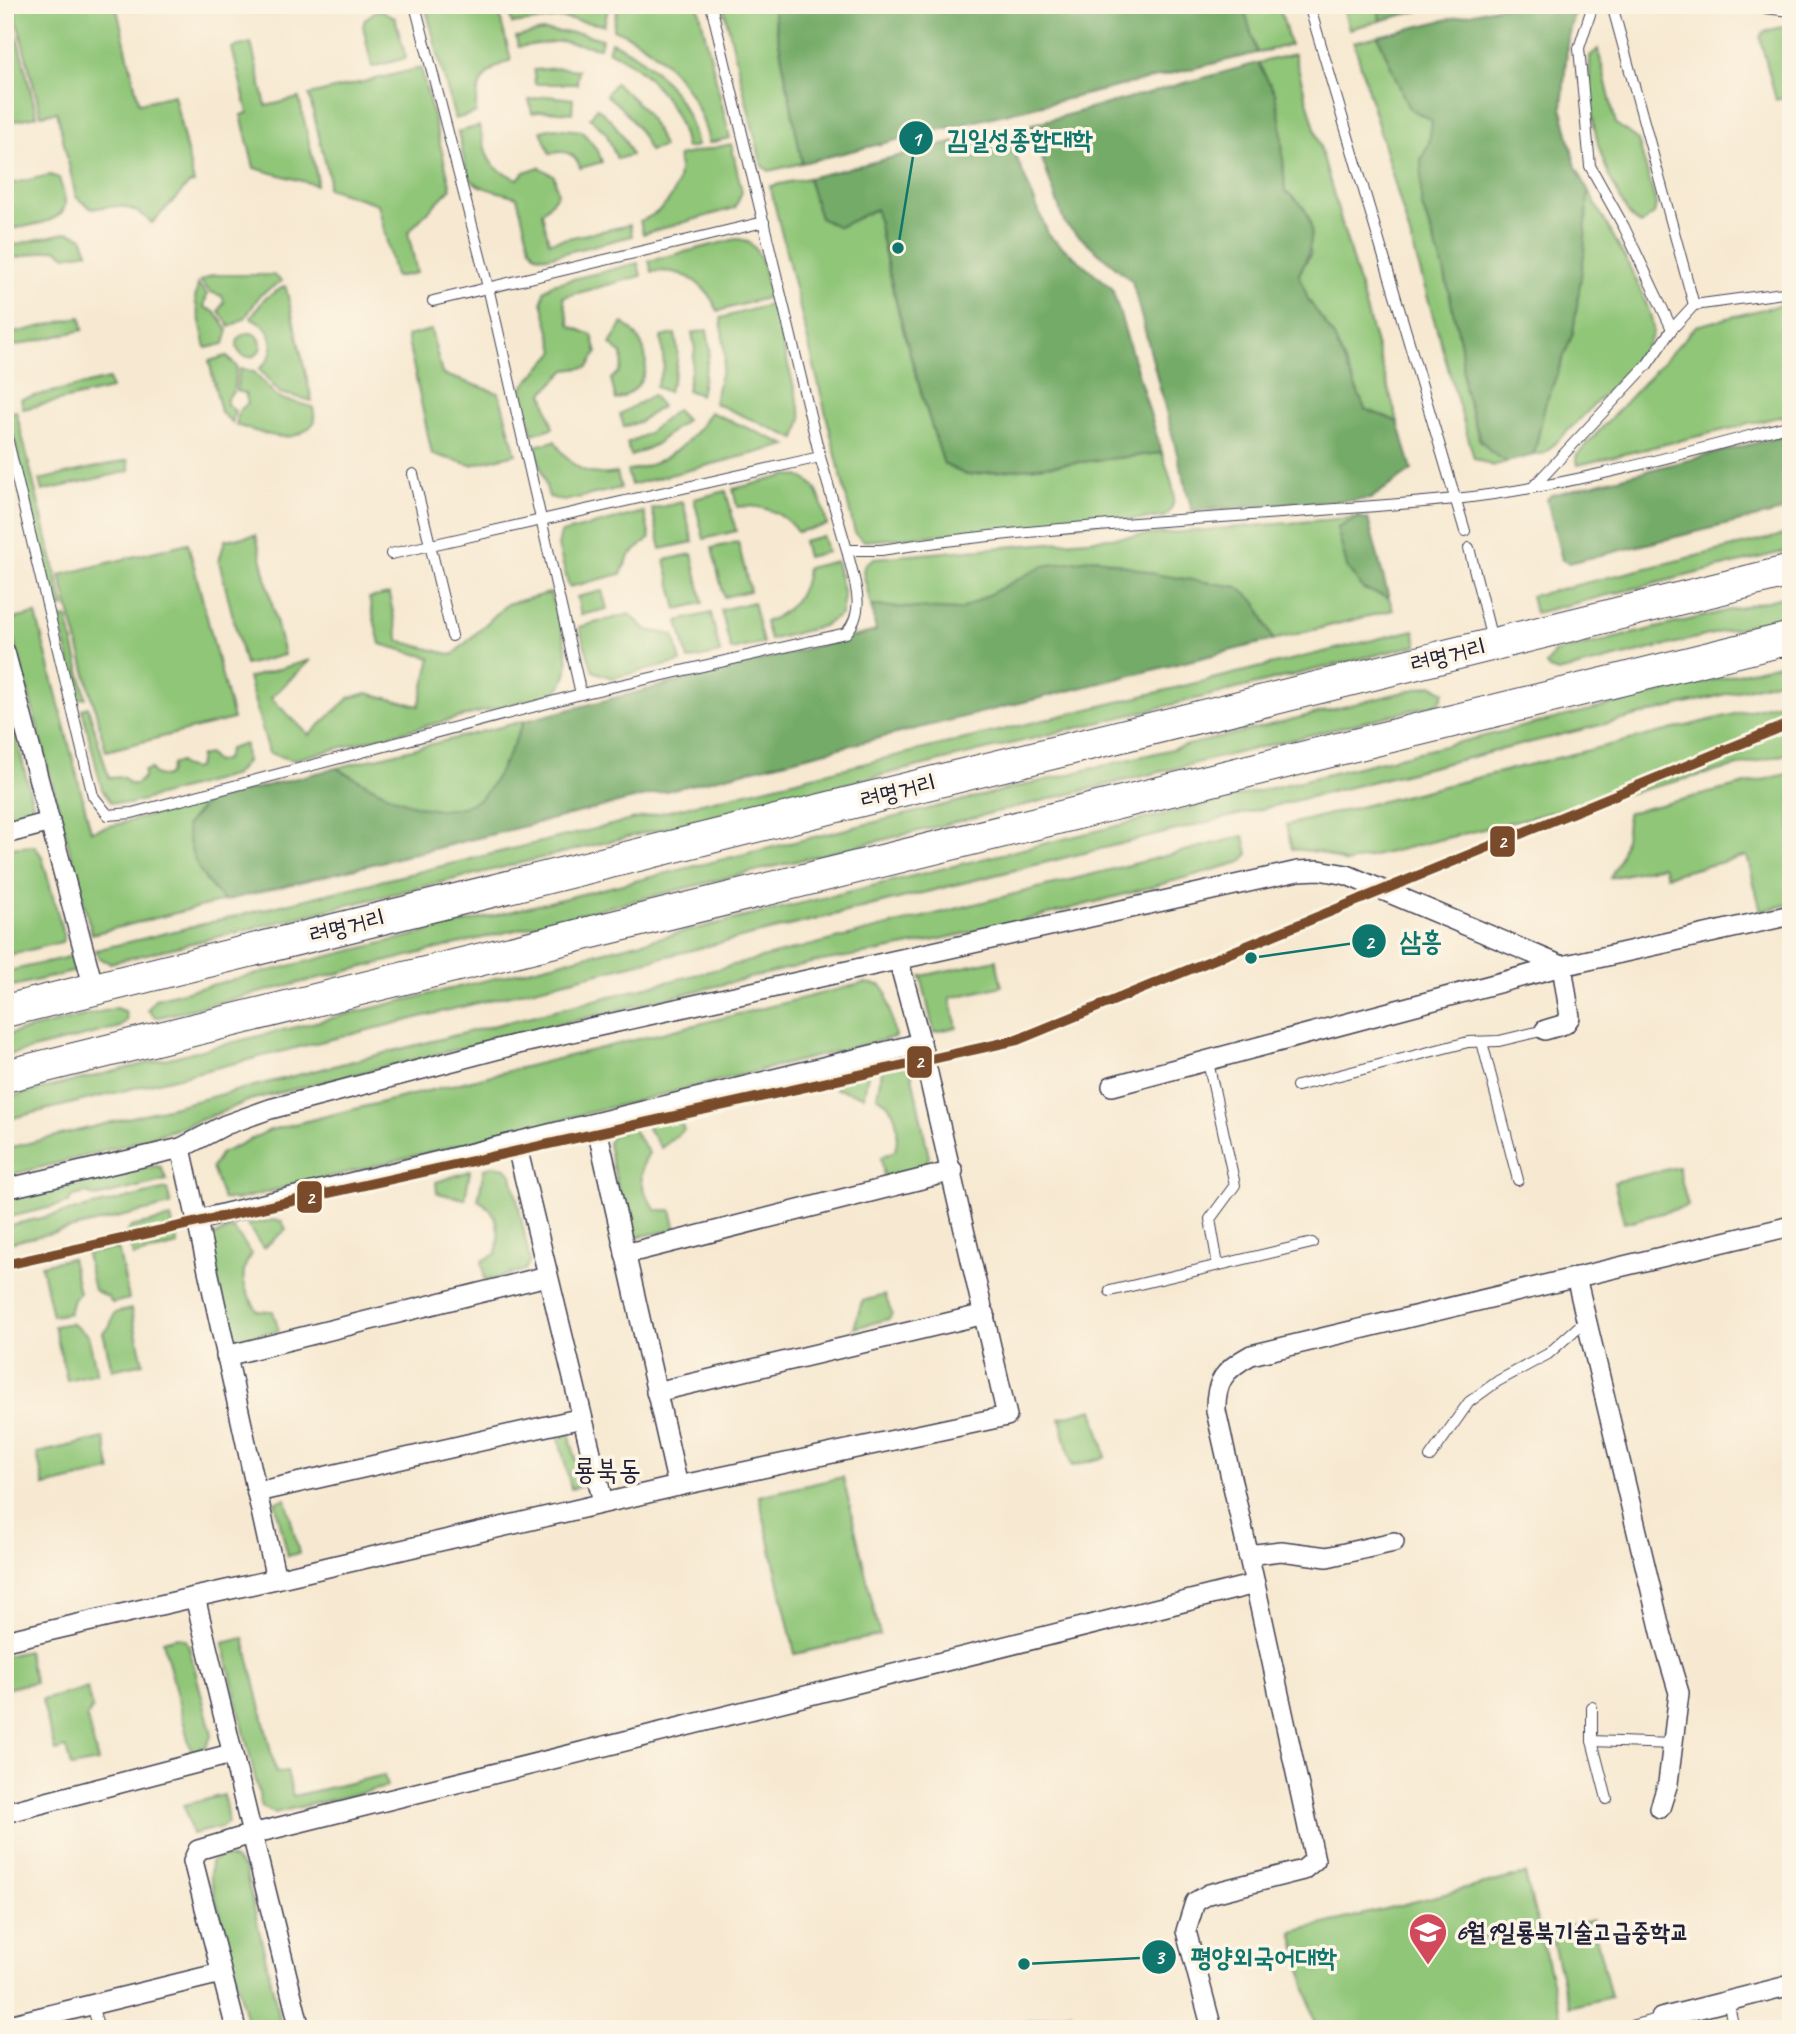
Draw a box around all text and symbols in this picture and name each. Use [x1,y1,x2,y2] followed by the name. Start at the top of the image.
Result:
[898,115,1107,162] callout: 김일성종합대학
[947,123,1093,156] text: 김일성종합대학
[911,126,923,152] text: 1
[1407,631,1489,679] street label: 려명거리
[857,767,939,815] street label: 려명거리
[1489,825,1516,858] line badge: 2
[1498,830,1509,854] text: 2
[306,902,388,950] street label: 려명거리
[1352,918,1456,965] callout: 삼흥
[1399,925,1442,958] text: 삼흥
[1364,929,1376,955] text: 2
[906,1045,933,1079] line badge: 2
[915,1050,926,1074] text: 2
[296,1180,323,1214] line badge: 2
[306,1186,317,1210] text: 2
[573,1452,641,1487] district label: 룡북동
[1407,1911,1449,1966] school or university icon: 6월9일룡북기술고급중학교
[1455,1917,1689,1947] place label: 6월9일룡북기술고급중학교
[1141,1933,1351,1980] callout: 평양외국어대학
[1191,1941,1337,1974] text: 평양외국어대학
[1154,1944,1166,1970] text: 3

